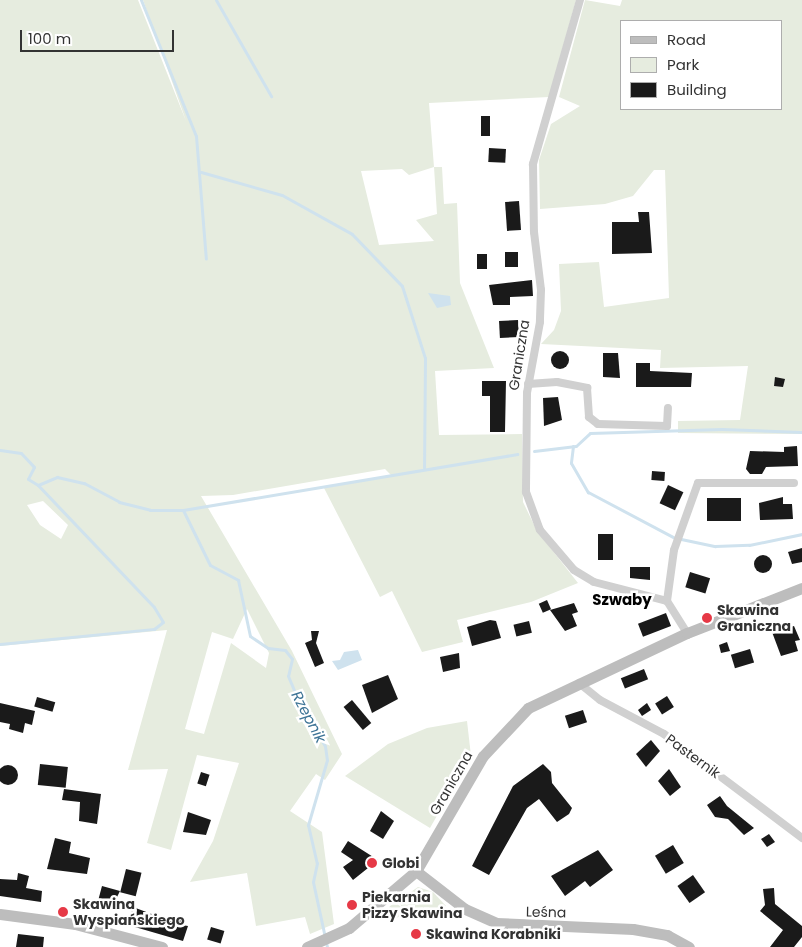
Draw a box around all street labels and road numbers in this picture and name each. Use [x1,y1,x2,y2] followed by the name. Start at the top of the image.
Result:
[505,318,533,392] street label: Graniczna
[662,731,724,781] street label: Pasternik
[426,748,476,818] street label: Graniczna
[526,903,566,921] street label: Leśna

